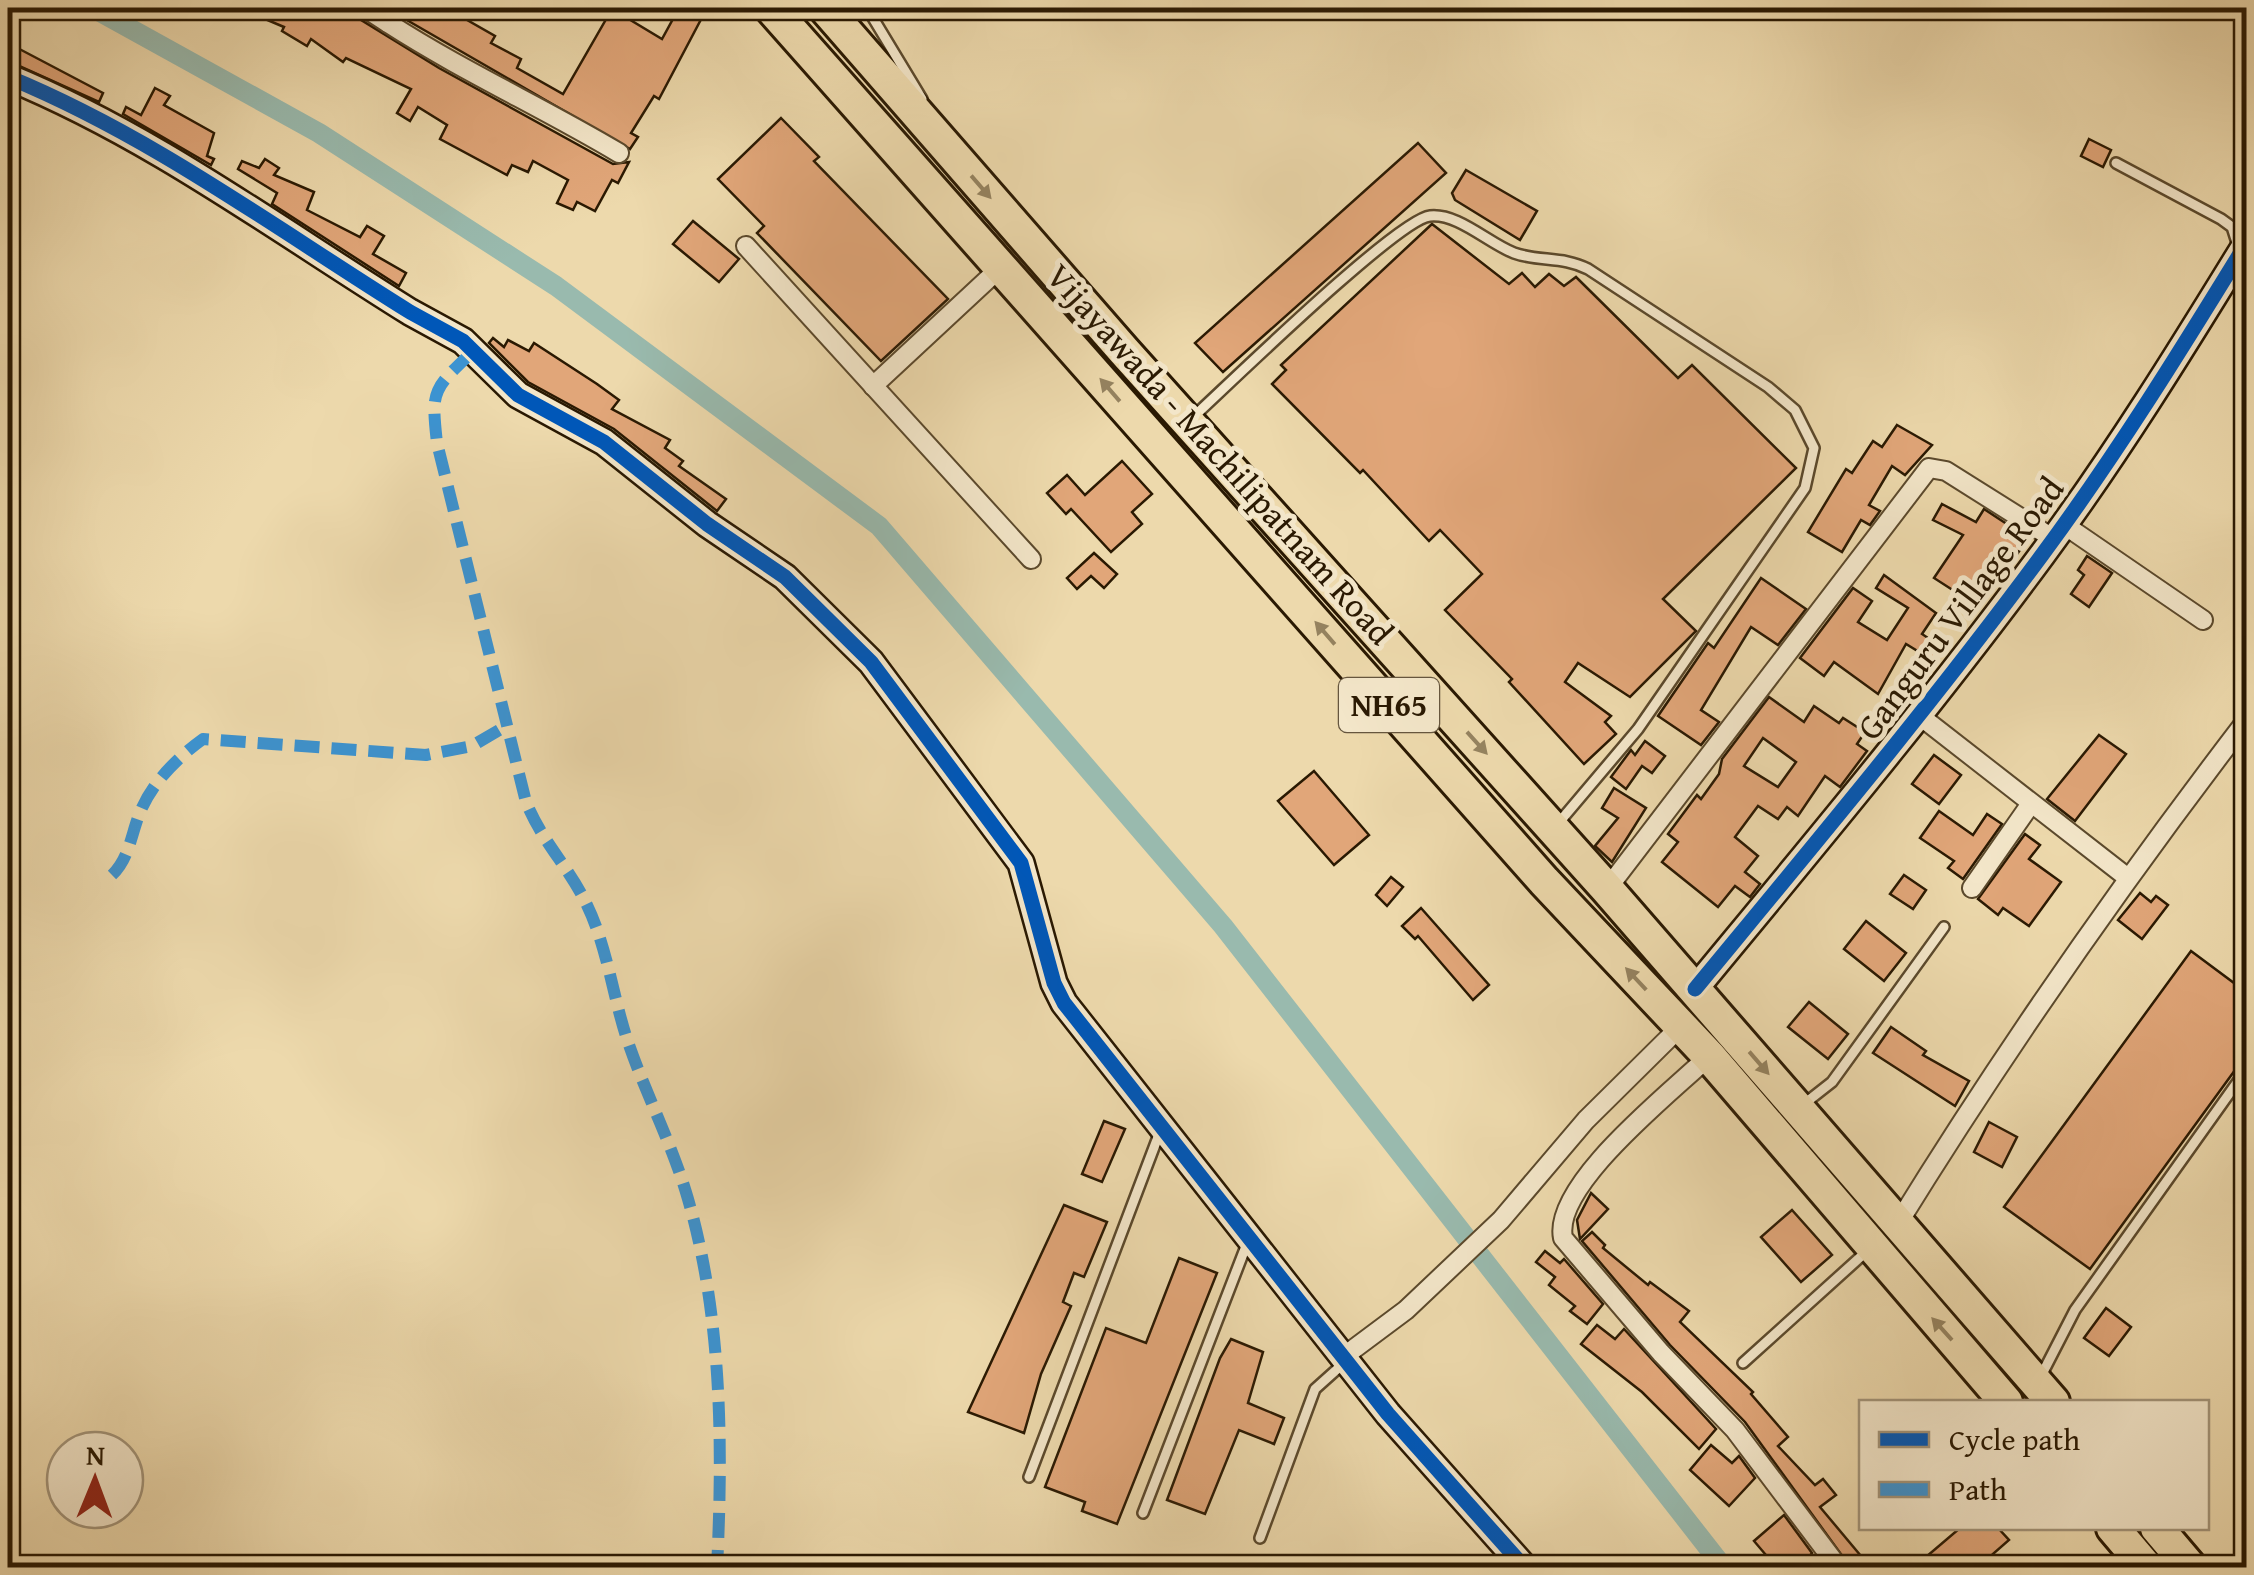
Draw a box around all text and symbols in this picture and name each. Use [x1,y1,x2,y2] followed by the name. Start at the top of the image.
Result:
[969,174,991,199] one-way arrow
[1035,252,1406,656] street label: Vijayawada - Machilipatnam Road
[1099,377,1121,402] one-way arrow
[1844,465,2076,750] street label: Ganguru Village Road
[1315,621,1337,646] one-way arrow
[1339,678,1439,732] road number: NH65
[1466,730,1488,755] one-way arrow
[1625,967,1648,991] one-way arrow
[1748,1050,1770,1075] one-way arrow
[1932,1317,1954,1342] one-way arrow
[1859,1400,2209,1530] legend
[1949,1417,2080,1461] text: Cycle path
[45,1430,145,1530] north arrow
[86,1434,105,1475] text: N
[1949,1467,2007,1511] text: Path

